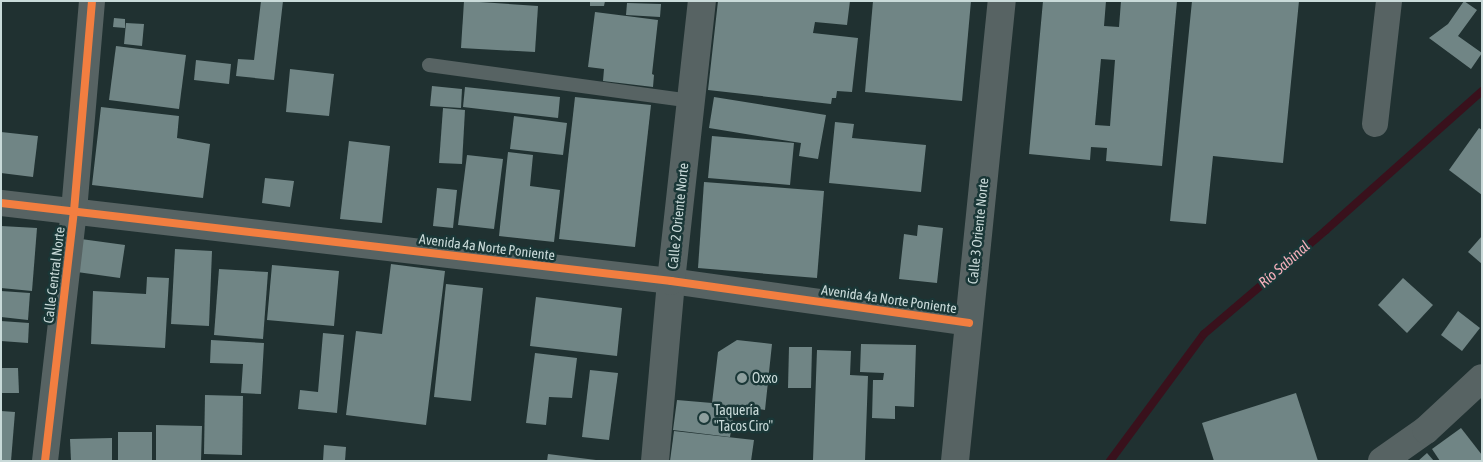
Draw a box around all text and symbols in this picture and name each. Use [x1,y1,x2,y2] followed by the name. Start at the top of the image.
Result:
[664,162,692,270] street label: Calle 2 Oriente Norte
[964,177,992,285] street label: Calle 3 Oriente Norte
[40,226,68,324] street label: Calle Central Norte
[418,230,556,264] street label: Avenida 4a Norte Poniente
[1255,237,1313,291] water label: Río Sabinal
[820,281,958,317] street label: Avenida 4a Norte Poniente
[752,370,778,386] place label: Oxxo
[736,372,748,384] marker: Oxxo
[714,402,773,434] place label: Taquería "Tacos Ciro"
[698,412,710,424] marker: Taquería "Tacos Ciro"

